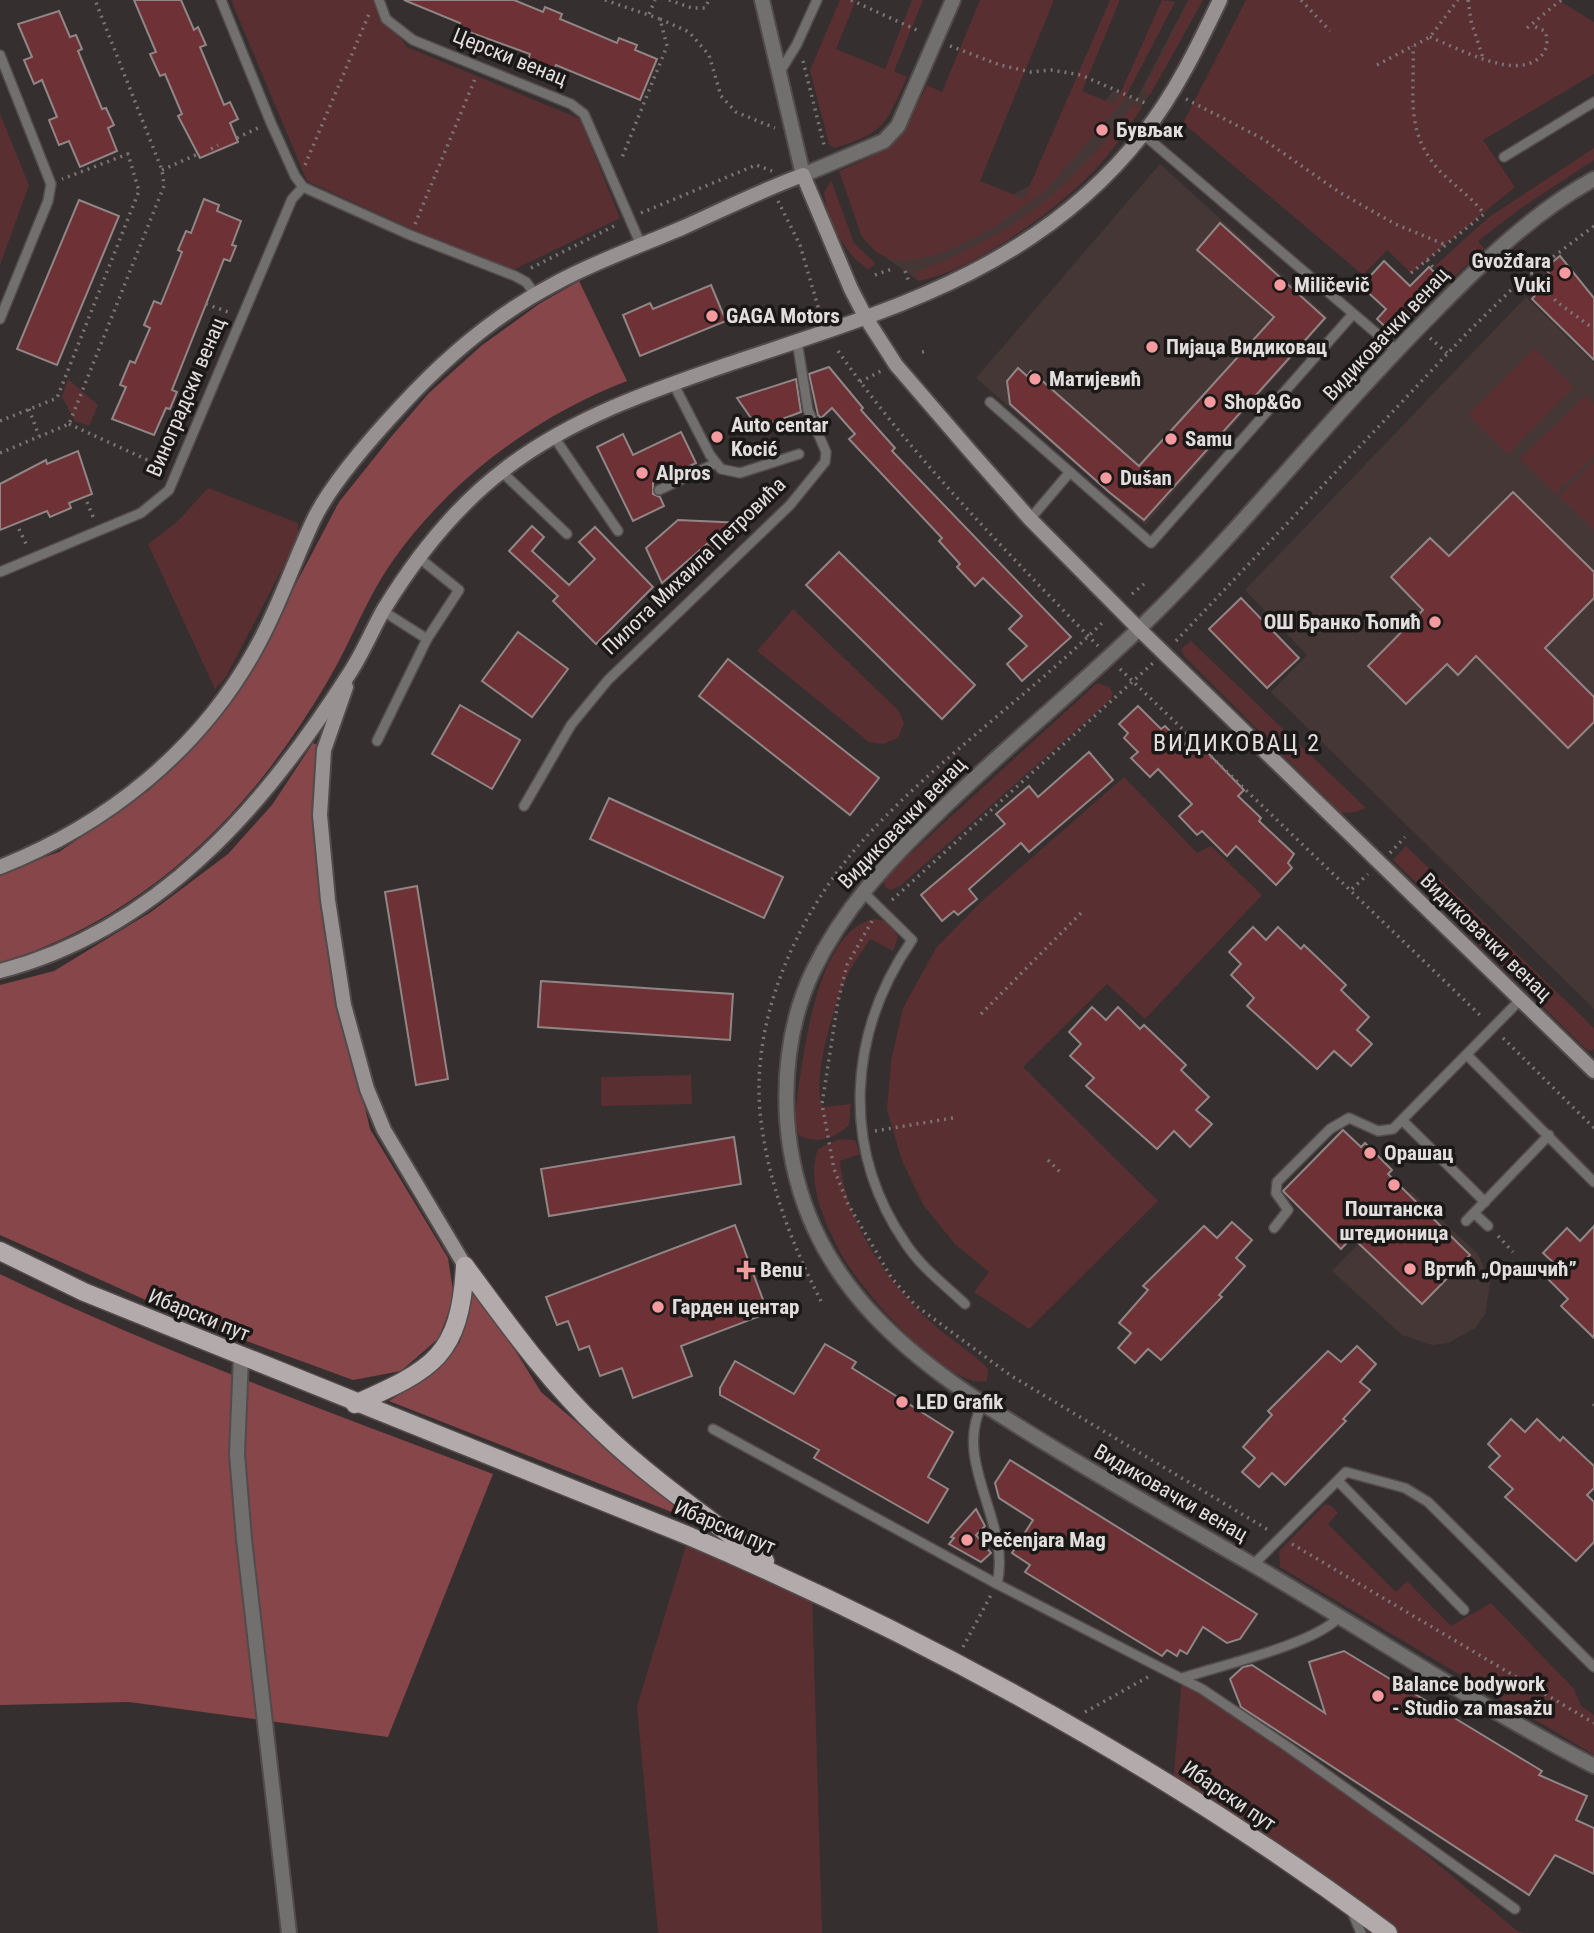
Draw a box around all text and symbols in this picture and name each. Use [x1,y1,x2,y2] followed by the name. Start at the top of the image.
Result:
[449,23,571,91] street label: Церски венац
[1116,118,1184,142] place label: Бувљак
[1094,122,1110,138] marker: Бувљак
[1471,249,1551,297] place label: Gvožđara Vuki
[1318,263,1454,405] street label: Видиковачки венац
[1557,265,1573,281] marker: Gvožđara Vuki
[1294,273,1370,297] place label: Miličevič
[1272,277,1288,293] marker: Miličevič
[726,304,840,328] place label: GAGA Motors
[704,308,720,324] marker: GAGA Motors
[142,314,230,480] street label: Виноградски венац
[1166,335,1327,359] place label: Пијаца Видиковац
[1144,339,1160,355] marker: Пијаца Видиковац
[1049,367,1141,391] place label: Матијевић
[1027,371,1043,387] marker: Матијевић
[1224,390,1301,414] place label: Shop&Go
[1202,394,1218,410] marker: Shop&Go
[731,413,829,461] place label: Auto centar Kocić
[1185,427,1232,451] place label: Samu
[709,429,725,445] marker: Auto centar Kocić
[1163,431,1179,447] marker: Samu
[656,461,711,485] place label: Alpros
[634,465,650,481] marker: Alpros
[1120,466,1172,490] place label: Dušan
[1098,470,1114,486] marker: Dušan
[598,472,790,660] street label: Пилота Михаила Петровића
[1264,610,1421,634] place label: ОШ Бранко Ћопић
[1427,614,1443,630] marker: ОШ Бранко Ћопић
[1153,729,1321,757] district label: ВИДИКОВАЦ 2
[833,752,971,894] street label: Видиковачки венац
[1415,868,1557,1006] street label: Видиковачки венац
[1384,1141,1453,1165] place label: Орашац
[1362,1145,1378,1161] marker: Орашац
[1386,1177,1402,1193] marker: Поштанска штедионица
[1340,1197,1449,1245] place label: Поштанска штедионица
[1424,1257,1577,1281] place label: Вртић „Орашчић”
[760,1258,803,1282] place label: Benu
[1402,1261,1418,1277] marker: Вртић „Орашчић”
[738,1262,754,1278] marker: Benu
[145,1284,253,1346] street label: Ибарски пут
[672,1295,800,1319] place label: Гарден центар
[650,1299,666,1315] marker: Гарден центар
[916,1390,1004,1414] place label: LED Grafik
[894,1394,910,1410] marker: LED Grafik
[1090,1439,1252,1547] street label: Видиковачки венац
[671,1495,779,1559] street label: Ибарски пут
[981,1528,1106,1552] place label: Pečenjara Mag
[959,1532,975,1548] marker: Pečenjara Mag
[1392,1672,1552,1720] place label: Balance bodywork - Studio za masažu
[1370,1688,1386,1704] marker: Balance bodywork - Studio za masažu
[1178,1756,1280,1836] street label: Ибарски пут

